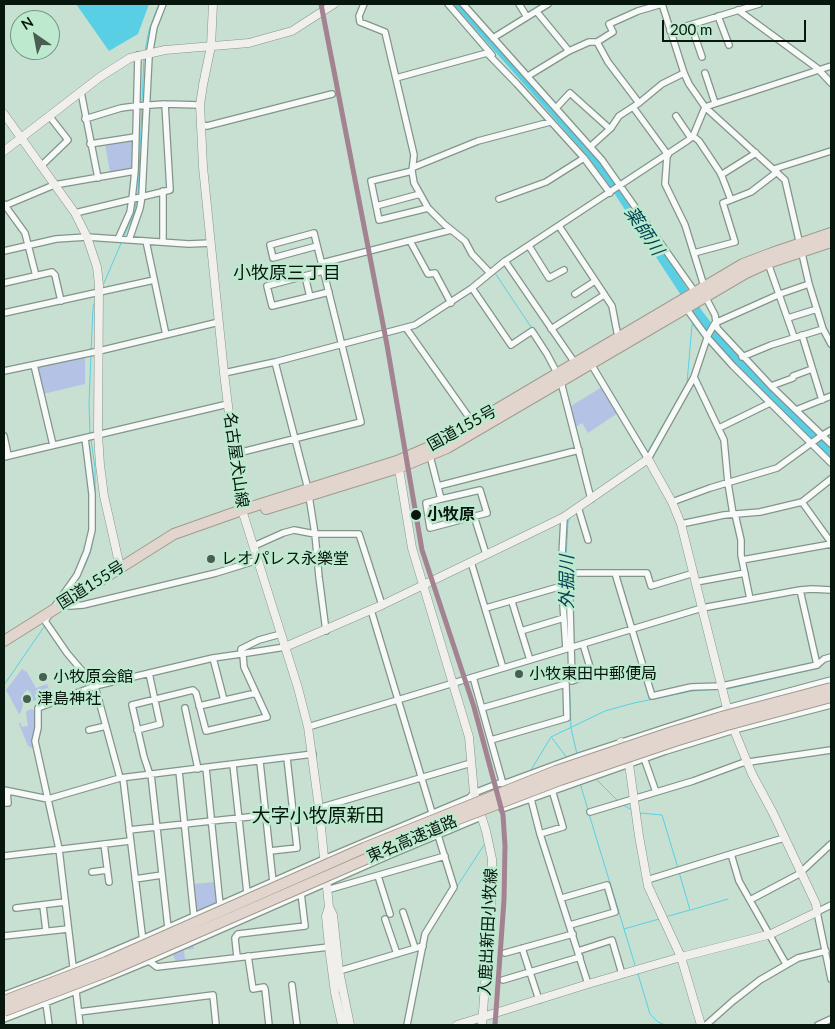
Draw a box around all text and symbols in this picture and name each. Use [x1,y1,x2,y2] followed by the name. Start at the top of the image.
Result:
[10,10,60,60] north arrow
[665,10,809,42] scale bar
[18,13,36,33] text: N
[670,20,712,38] text: 200 m
[620,203,668,259] water label: 薬師川
[233,262,341,284] district label: 小牧原三丁目
[424,401,500,455] street label: 国道155号
[220,411,252,509] street label: 名古屋犬山線
[427,505,475,525] place label: 小牧原
[409,508,423,522] marker: 小牧原
[221,549,349,569] place label: レオパレス永樂堂
[205,553,217,565] marker: レオパレス永樂堂
[556,555,578,609] water label: 外掘川
[54,557,128,613] street label: 国道155号
[529,664,657,684] place label: 小牧東田中郵便局
[53,667,133,687] place label: 小牧原会館
[513,668,525,680] marker: 小牧東田中郵便局
[37,671,49,683] marker: 小牧原会館
[37,689,101,709] place label: 津島神社
[21,693,33,705] marker: 津島神社
[252,805,384,827] district label: 大字小牧原新田
[364,811,460,867] street label: 東名高速道路
[475,868,501,996] street label: 入鹿出新田小牧線

